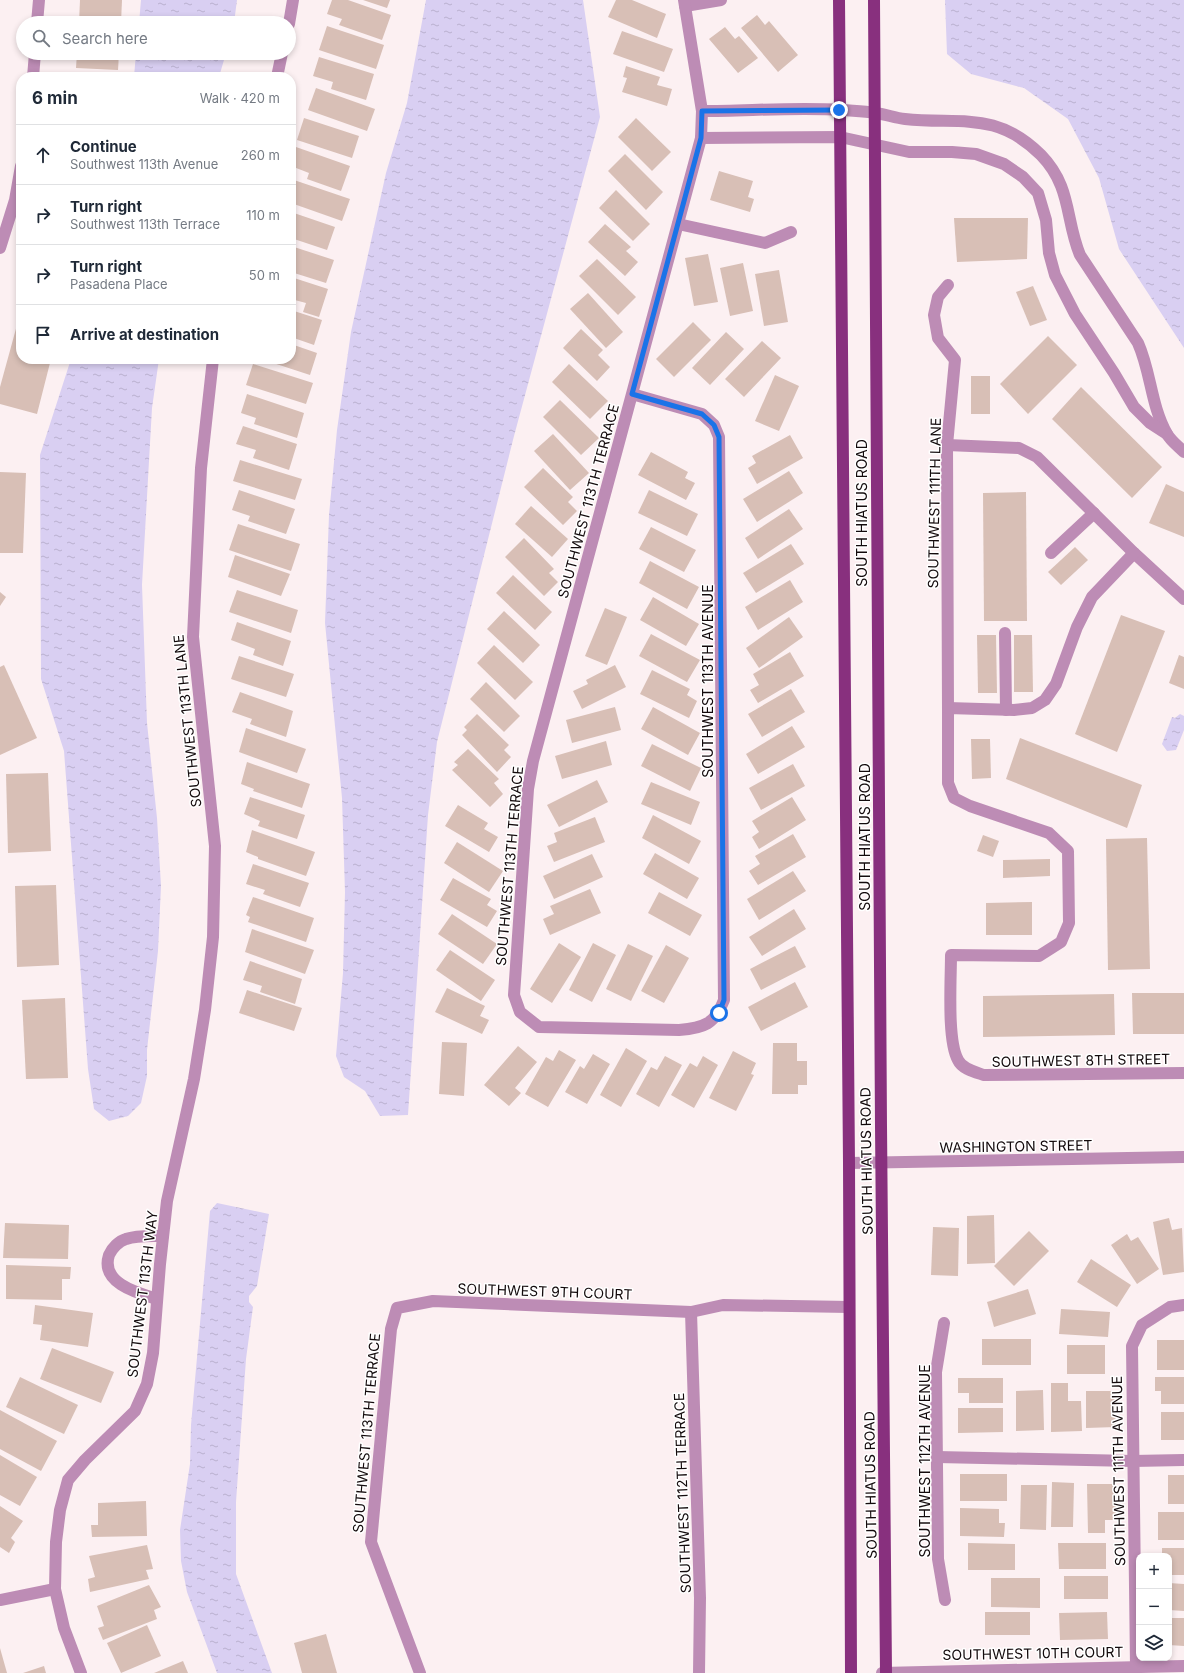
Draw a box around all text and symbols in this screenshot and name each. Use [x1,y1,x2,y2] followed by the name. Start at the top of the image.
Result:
[16,16,296,60] search box
[30,27,52,49] icon: search
[62,29,148,48] text: Search here
[32,88,78,108] text: 6 min
[200,90,280,106] text: Walk · 420 m
[830,101,848,119] route end
[70,137,137,156] text: Continue
[32,144,54,166] icon: ahead
[241,147,280,163] text: 260 m
[70,156,218,172] text: Southwest 113th Avenue
[70,197,142,216] text: Turn right
[32,204,54,226] icon: right
[246,207,280,223] text: 110 m
[70,216,220,232] text: Southwest 113th Terrace
[70,257,142,276] text: Turn right
[32,264,54,286] icon: right
[249,267,280,283] text: 50 m
[70,276,168,292] text: Pasadena Place
[32,324,54,346] icon: arrive
[70,325,219,344] text: Arrive at destination
[554,402,622,600] street label: SOUTHWEST 113TH TERRACE
[924,418,944,588] street label: SOUTHWEST 111TH LANE
[853,439,870,587] street label: SOUTH HIATUS ROAD
[699,584,716,778] street label: SOUTHWEST 113TH AVENUE
[169,634,205,808] street label: SOUTHWEST 113TH LANE
[856,763,873,911] street label: SOUTH HIATUS ROAD
[492,765,526,967] street label: SOUTHWEST 113TH TERRACE
[710,1004,728,1022] route start
[992,1050,1170,1070] street label: SOUTHWEST 8TH STREET
[856,1087,876,1235] street label: SOUTH HIATUS ROAD
[939,1136,1093,1156] street label: WASHINGTON STREET
[123,1209,161,1379] street label: SOUTHWEST 113TH WAY
[457,1279,633,1303] street label: SOUTHWEST 9TH COURT
[349,1332,383,1534] street label: SOUTHWEST 113TH TERRACE
[916,1364,933,1558] street label: SOUTHWEST 112TH AVENUE
[1108,1376,1128,1566] street label: SOUTHWEST 111TH AVENUE
[670,1393,694,1593] street label: SOUTHWEST 112TH TERRACE
[860,1411,880,1559] street label: SOUTH HIATUS ROAD
[1136,1553,1172,1661] map controls
[1136,1553,1172,1589] button: +
[1136,1589,1172,1625] button: −
[1136,1625,1172,1661] button: layers
[942,1643,1124,1663] street label: SOUTHWEST 10TH COURT

